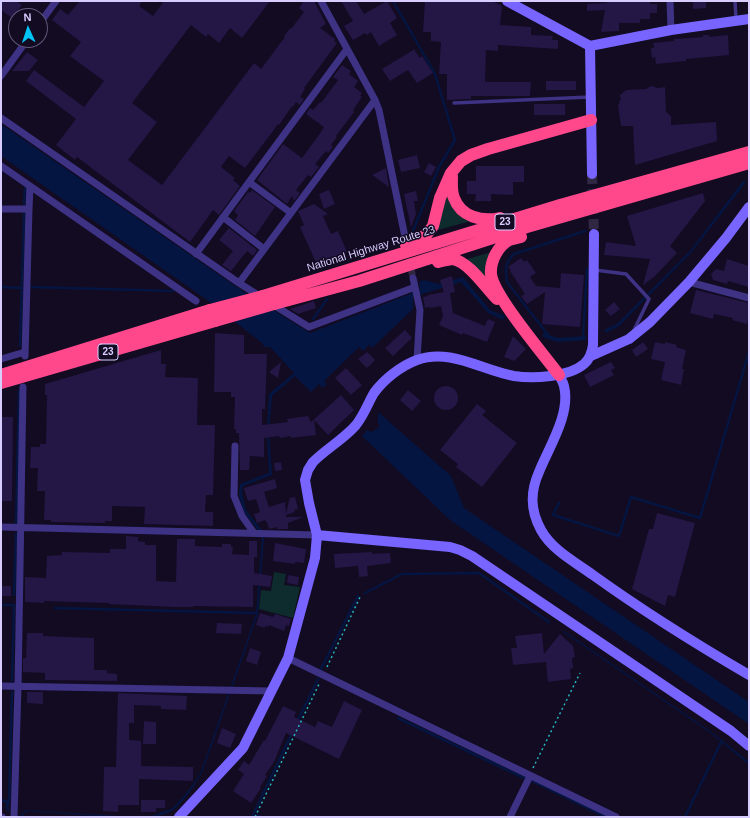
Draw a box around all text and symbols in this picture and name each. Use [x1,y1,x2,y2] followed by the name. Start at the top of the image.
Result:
[8,8,48,48] north arrow
[23,11,32,23] text: N
[495,214,515,230] road number: 23
[305,223,437,275] street label: National Highway Route 23
[98,344,118,360] road number: 23

